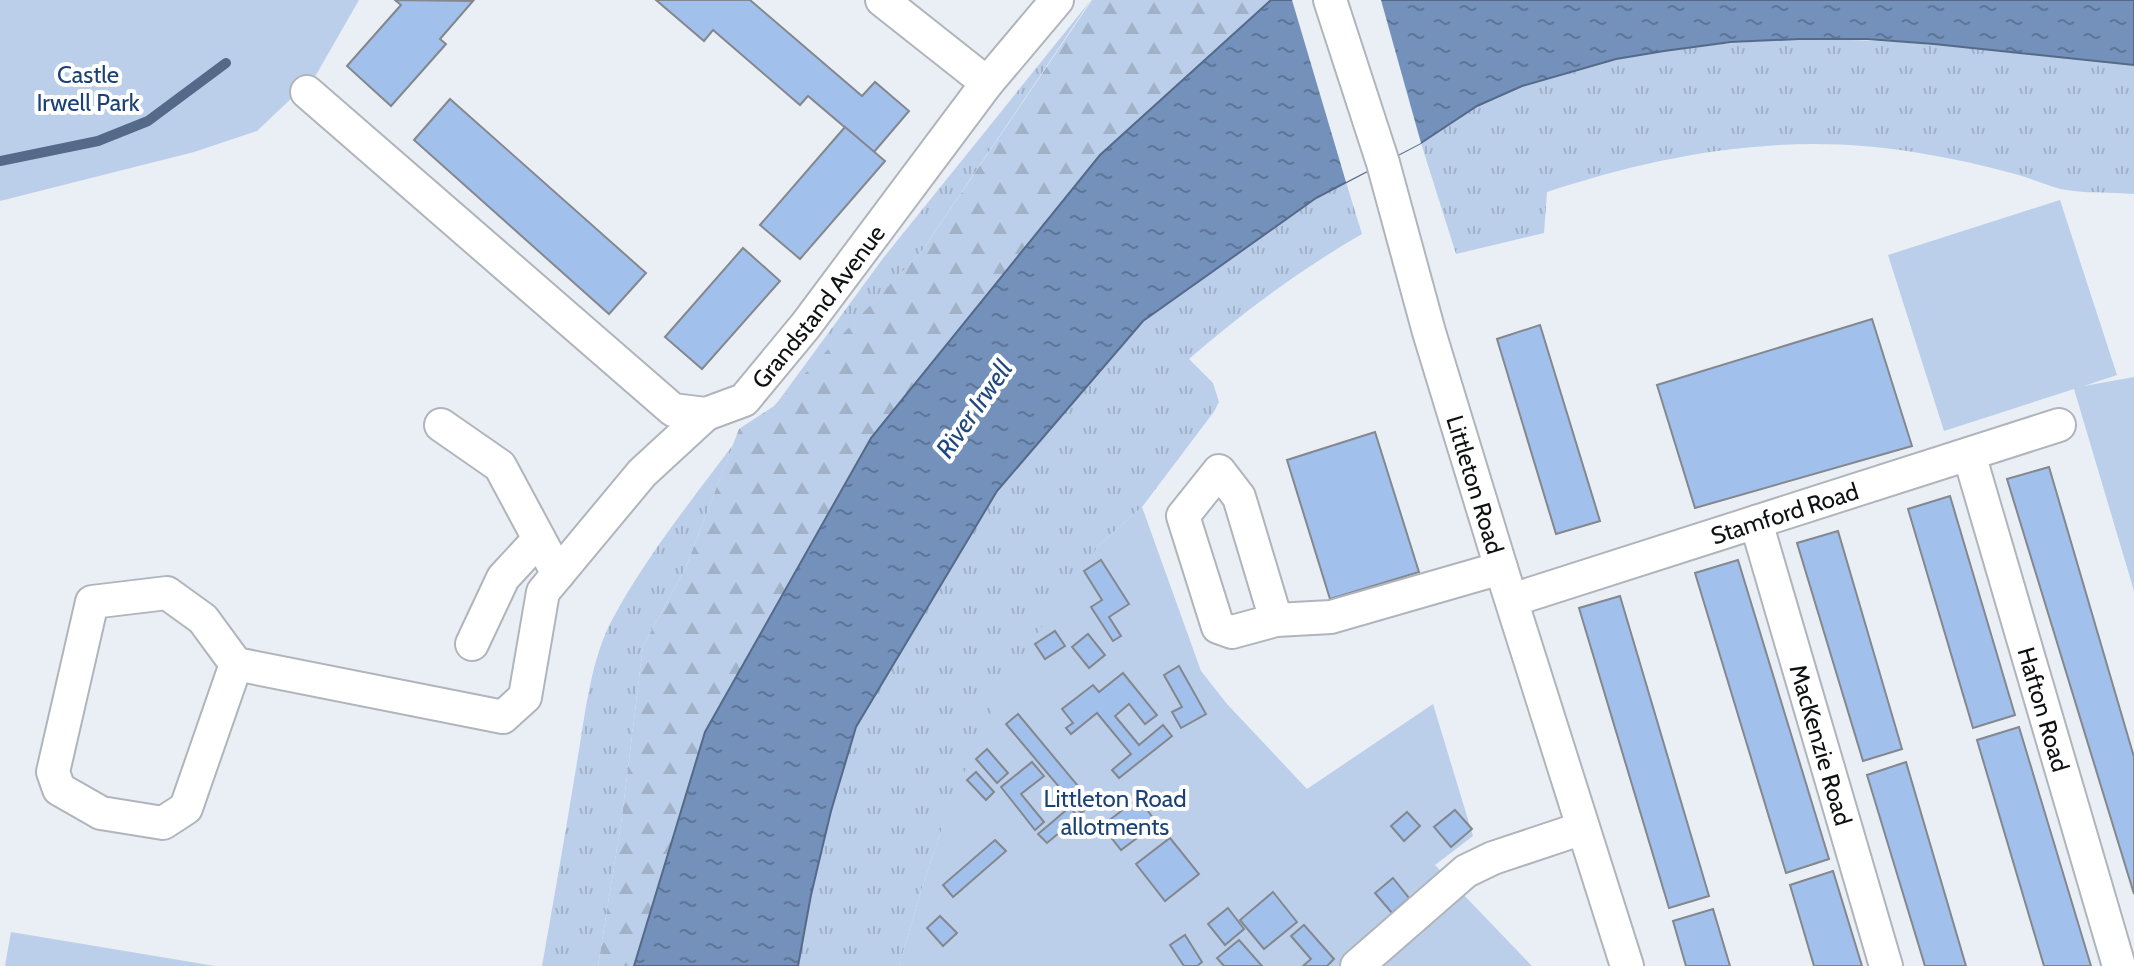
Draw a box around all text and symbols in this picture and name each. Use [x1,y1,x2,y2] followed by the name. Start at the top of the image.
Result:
[36,60,140,117] park label: Castle Irwell Park
[745,219,891,394] street label: Grandstand Avenue
[929,354,1019,464] water label: River Irwell
[1441,412,1510,557] street label: Littleton Road
[1707,476,1862,550] street label: Stamford Road
[2012,644,2076,775] street label: Hafton Road
[1784,661,1858,829] street label: MacKenzie Road
[1043,784,1187,841] park label: Littleton Road allotments

